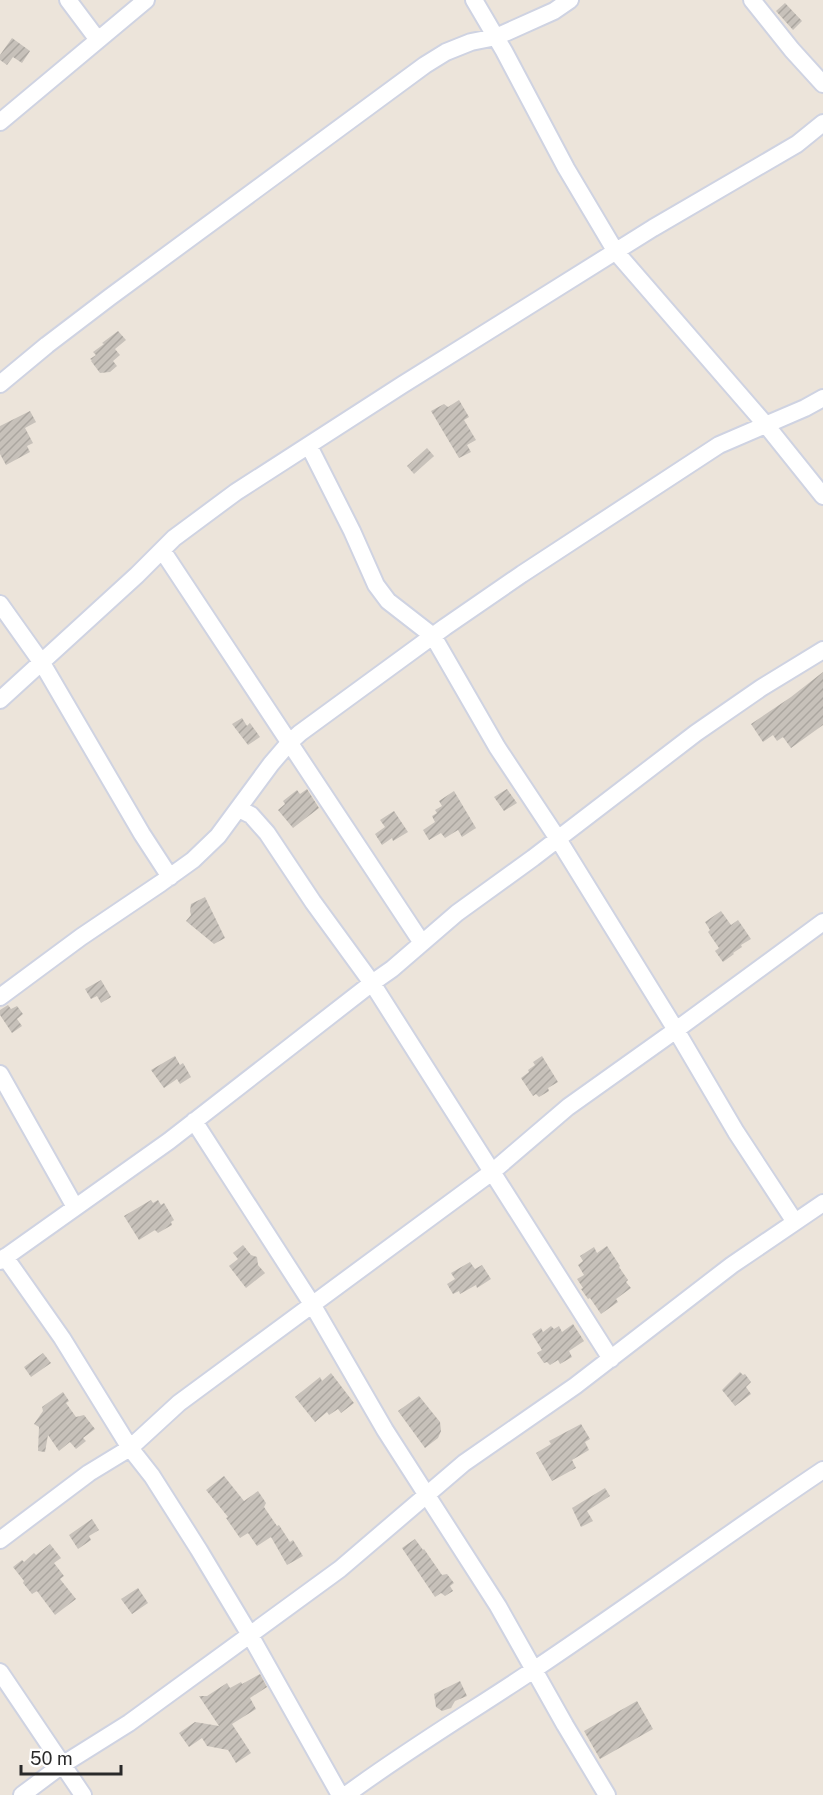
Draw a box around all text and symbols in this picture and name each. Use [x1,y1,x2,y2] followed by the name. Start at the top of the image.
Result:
[21,1738,122,1776] scale bar
[30,1748,73,1769] text: 50 m

